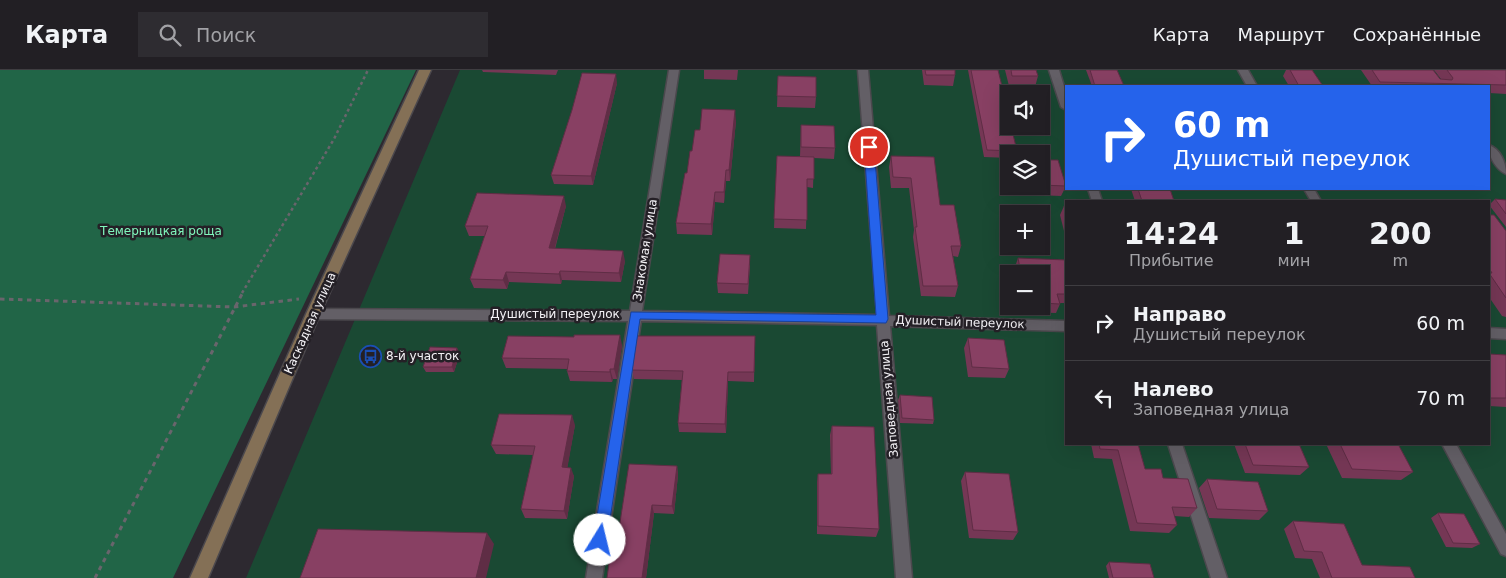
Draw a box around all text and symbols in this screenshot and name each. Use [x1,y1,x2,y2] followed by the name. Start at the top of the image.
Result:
[138,12,488,57] search box
[25,21,108,49] text: Карта
[156,21,184,49] icon: search
[196,24,256,46] text: Поиск
[1153,24,1210,45] text: Карта
[1238,24,1325,45] text: Маршрут
[1353,24,1481,45] text: Сохранённые
[1000,85,1050,315] map controls
[1000,85,1050,135] button: sound
[1090,105,1155,170] icon: right
[1173,105,1270,145] text: 60 m
[848,126,890,168] pin
[855,133,883,161] icon: arrive
[1000,145,1050,195] button: layers
[1173,146,1410,171] text: Душистый переулок
[630,198,660,302] street label: Знакомая улица
[1000,205,1050,255] button: +
[1123,216,1219,251] text: 14:24
[1284,216,1304,251] text: 1
[1369,216,1432,251] text: 200
[99,224,222,238] park label: Темерницкая роща
[1129,251,1214,270] text: Прибытие
[1277,251,1310,270] text: мин
[1392,251,1408,270] text: m
[1000,265,1050,315] button: −
[281,270,339,376] street label: Каскадная улица
[1133,303,1226,325] text: Направо
[490,307,620,321] street label: Душистый переулок
[1090,309,1118,337] icon: right
[1416,312,1465,334] text: 60 m
[895,313,1025,331] street label: Душистый переулок
[1133,325,1306,344] text: Душистый переулок
[877,340,901,458] street label: Заповедная улица
[358,344,382,368] bus stop icon: 8-й участок
[386,349,459,363] place label: 8-й участок
[1133,378,1214,400] text: Налево
[1090,384,1118,412] icon: left
[1416,387,1465,409] text: 70 m
[1133,400,1289,419] text: Заповедная улица
[573,513,625,565] position arrow

